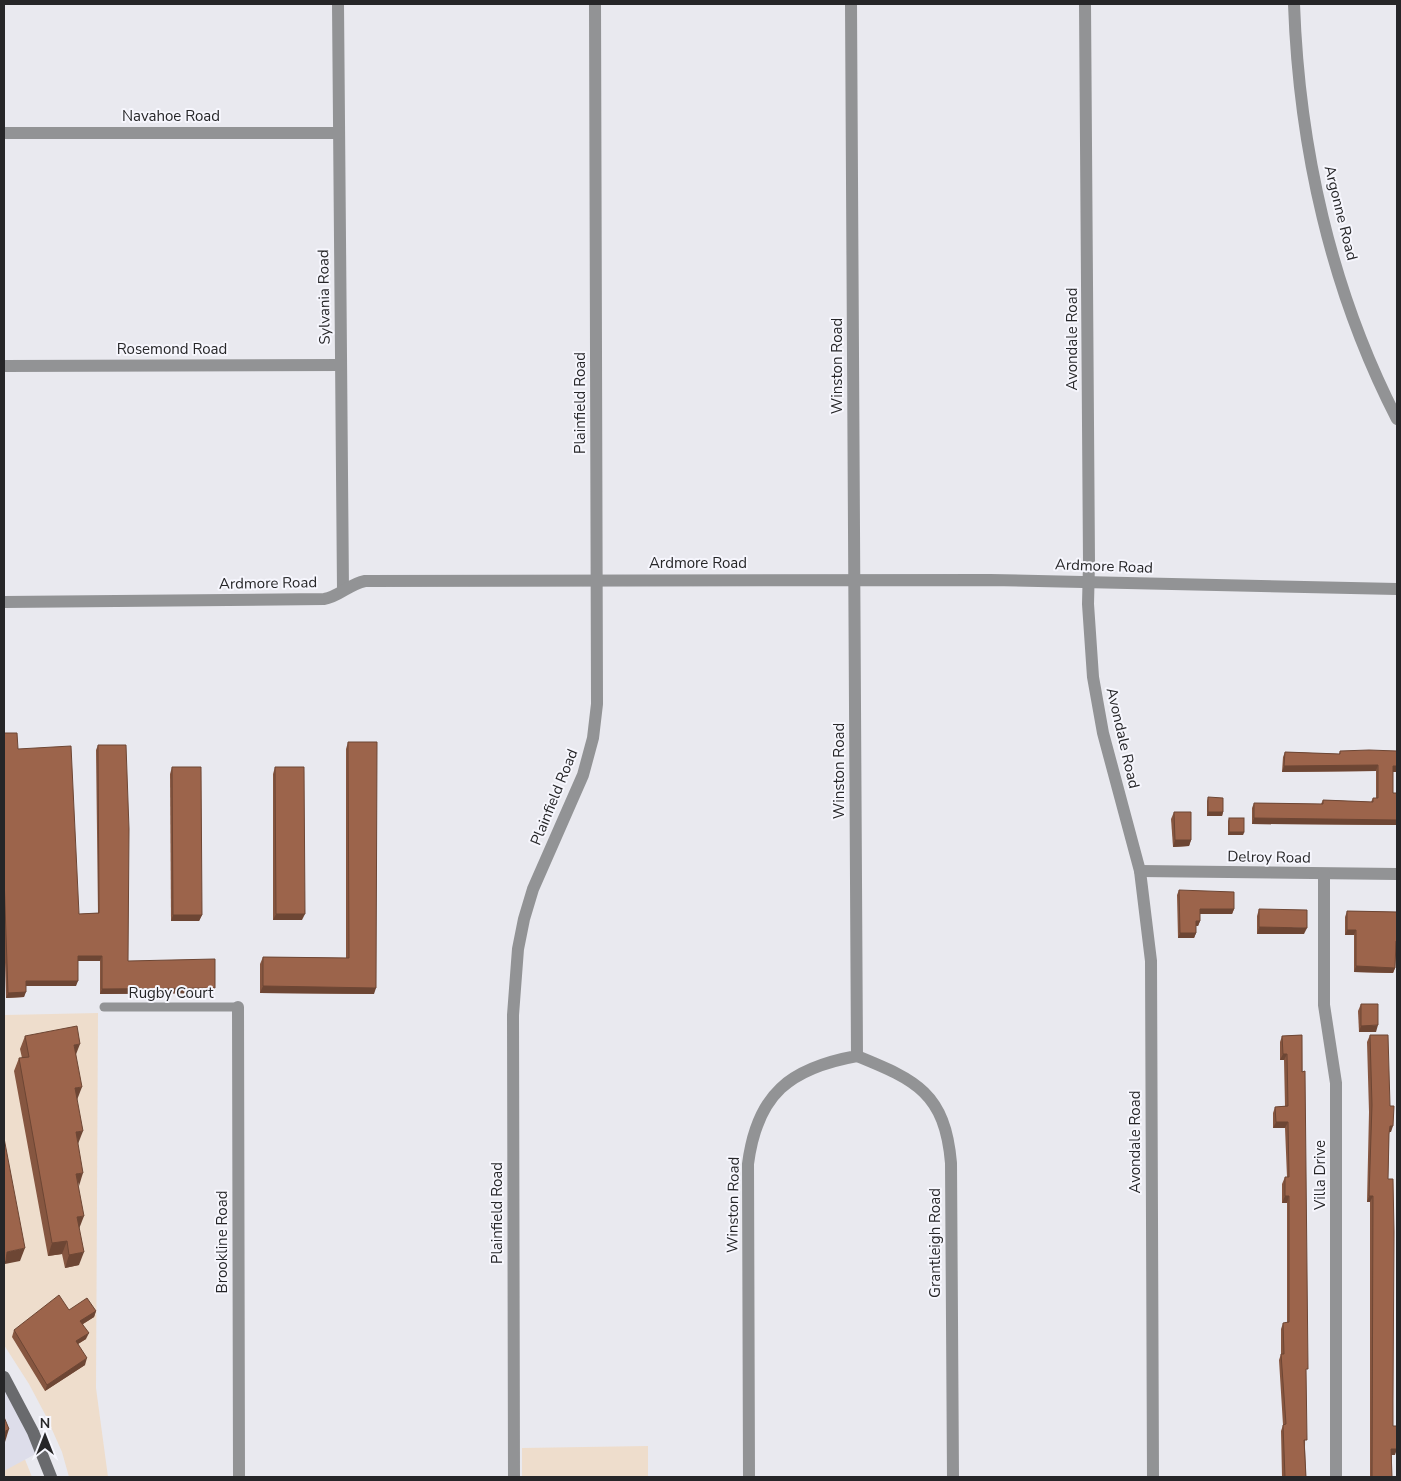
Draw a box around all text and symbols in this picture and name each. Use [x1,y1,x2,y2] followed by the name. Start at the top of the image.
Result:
[122,106,220,126] street label: Navahoe Road
[1320,163,1362,263] street label: Argonne Road
[313,249,335,345] street label: Sylvania Road
[1062,288,1082,390] street label: Avondale Road
[827,318,847,414] street label: Winston Road
[117,339,227,359] street label: Rosemond Road
[570,352,590,454] street label: Plainfield Road
[649,553,747,573] street label: Ardmore Road
[1055,554,1153,578] street label: Ardmore Road
[219,572,317,594] street label: Ardmore Road
[1102,686,1144,790] street label: Avondale Road
[829,723,849,819] street label: Winston Road
[526,746,582,848] street label: Plainfield Road
[1227,846,1311,868] street label: Delroy Road
[129,983,214,1003] street label: Rugby Court
[1125,1091,1145,1193] street label: Avondale Road
[1310,1140,1330,1211] street label: Villa Drive
[722,1157,744,1253] street label: Winston Road
[487,1162,507,1264] street label: Plainfield Road
[925,1188,945,1298] street label: Grantleigh Road
[212,1191,232,1293] street label: Brookline Road
[20,1411,70,1461] north arrow
[40,1414,50,1433] text: N

